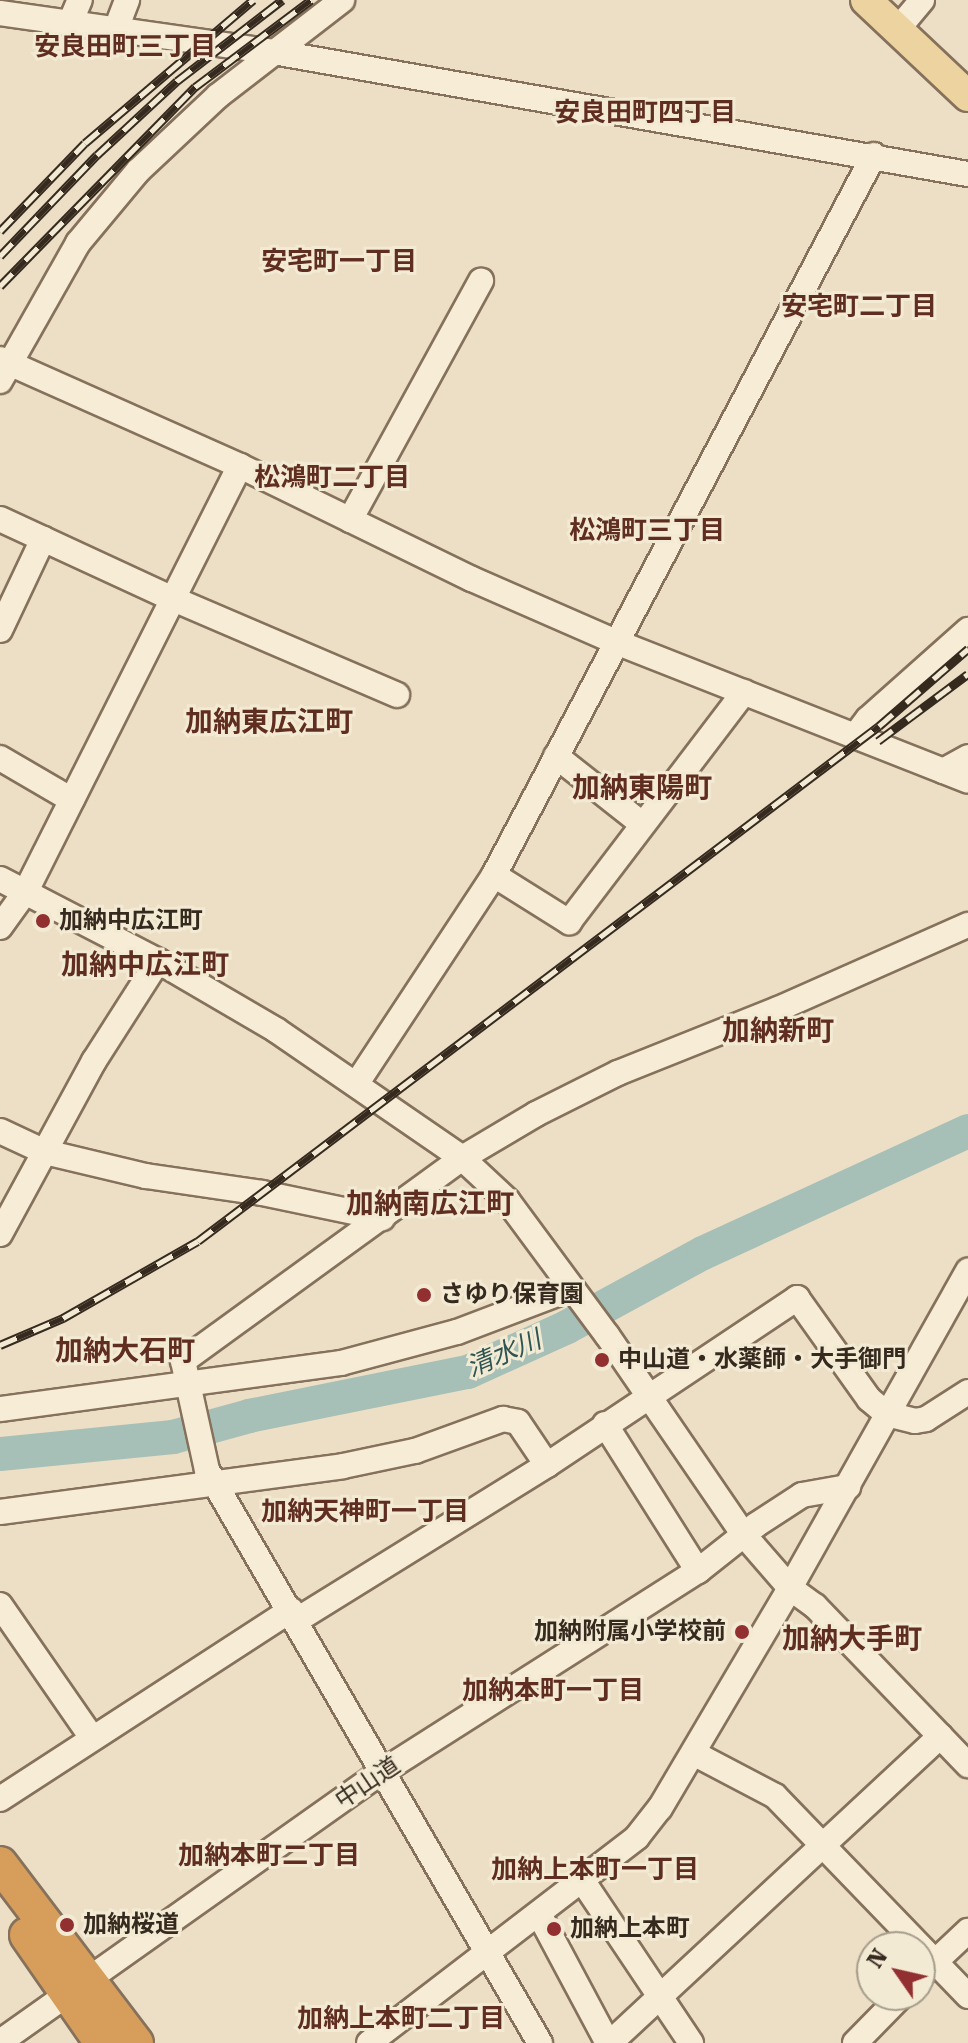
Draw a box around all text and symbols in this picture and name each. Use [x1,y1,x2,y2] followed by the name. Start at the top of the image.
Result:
[34,31,216,63] district label: 安良田町三丁目
[554,97,736,129] district label: 安良田町四丁目
[261,246,417,278] district label: 安宅町一丁目
[781,291,937,323] district label: 安宅町二丁目
[254,462,410,494] district label: 松鴻町二丁目
[569,515,725,547] district label: 松鴻町三丁目
[185,705,353,739] district label: 加納東広江町
[572,771,712,805] district label: 加納東陽町
[59,907,203,935] place label: 加納中広江町
[34,912,52,930] marker: 加納中広江町
[61,948,229,982] district label: 加納中広江町
[722,1014,834,1048] district label: 加納新町
[346,1187,514,1221] district label: 加納南広江町
[440,1281,584,1309] place label: さゆり保育園
[415,1286,433,1304] marker: さゆり保育園
[462,1324,546,1384] water label: 清水川
[55,1334,195,1368] district label: 加納大石町
[618,1346,906,1374] place label: 中山道・水薬師・大手御門
[593,1351,611,1369] marker: 中山道・水薬師・大手御門
[261,1496,469,1528] district label: 加納天神町一丁目
[534,1618,726,1646] place label: 加納附属小学校前
[782,1622,922,1656] district label: 加納大手町
[733,1623,751,1641] marker: 加納附属小学校前
[462,1675,644,1707] district label: 加納本町一丁目
[330,1751,406,1815] street label: 中山道
[178,1840,360,1872] district label: 加納本町二丁目
[491,1854,699,1886] district label: 加納上本町一丁目
[83,1911,179,1939] place label: 加納桜道
[570,1915,690,1943] place label: 加納上本町
[58,1916,76,1934] marker: 加納桜道
[545,1920,563,1938] marker: 加納上本町
[856,1931,936,2011] north arrow
[862,1944,892,1972] text: N
[297,2003,505,2035] district label: 加納上本町二丁目

